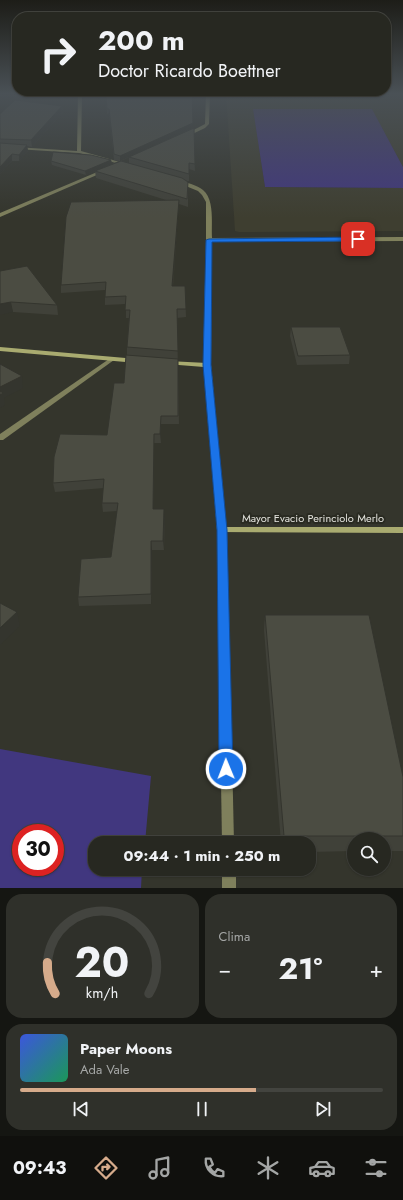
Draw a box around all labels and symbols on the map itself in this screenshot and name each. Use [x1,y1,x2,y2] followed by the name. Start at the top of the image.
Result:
[341,222,375,256] pin
[242,510,384,526] street label: Mayor Evacio Perinciolo Merlo
[205,748,247,790] position arrow
[12,824,64,876] speed limit sign: 30

